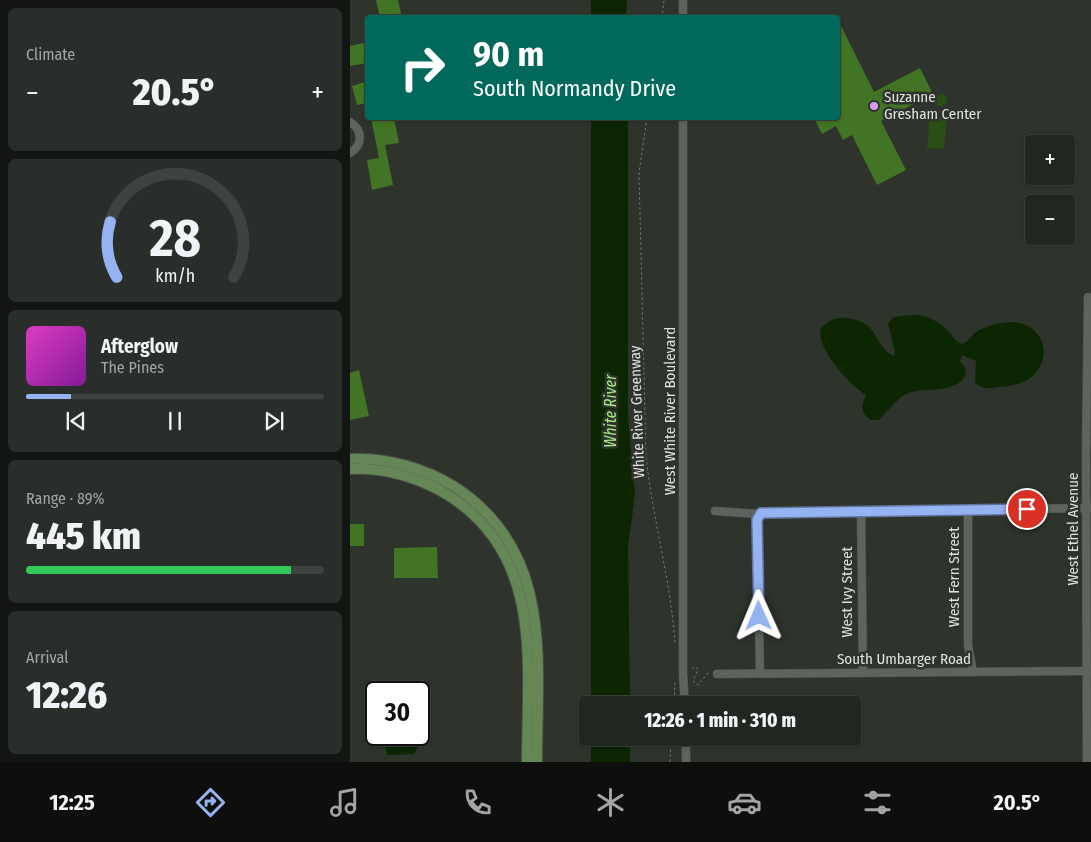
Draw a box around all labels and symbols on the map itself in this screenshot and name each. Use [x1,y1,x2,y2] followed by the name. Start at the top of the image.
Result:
[884,88,982,123] place label: Suzanne Gresham Center
[868,100,880,112] marker: Suzanne Gresham Center
[661,327,679,495] street label: West White River Boulevard
[626,345,648,479] street label: White River Greenway
[601,374,620,448] water label: White River
[1064,473,1082,585] street label: West Ethel Avenue
[1006,488,1048,530] pin
[945,527,963,627] street label: West Fern Street
[838,546,856,638] street label: West Ivy Street
[732,589,784,641] position arrow
[837,650,971,668] street label: South Umbarger Road
[365,681,430,746] speed limit sign: 30

